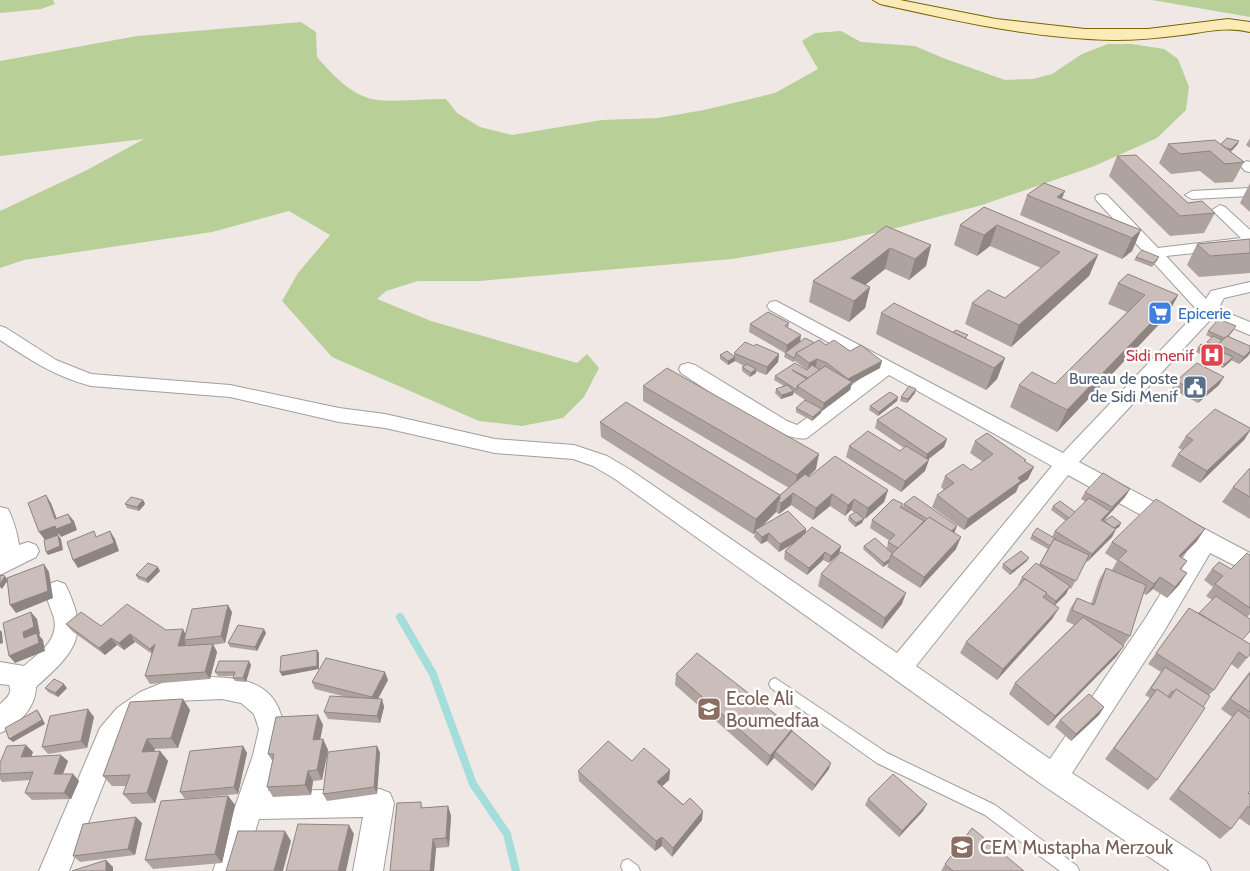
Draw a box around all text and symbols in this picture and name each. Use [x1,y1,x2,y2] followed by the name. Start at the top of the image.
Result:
[1147,300,1173,326] supermarket icon: Epicerie
[1178,304,1231,323] place label: Epicerie
[1199,342,1225,368] hospital icon: Sidi menif
[1126,346,1195,365] place label: Sidi menif
[1069,369,1179,406] place label: Bureau de poste de Sidi Menif
[1182,374,1208,400] public building icon: Bureau de poste de Sidi Menif
[726,687,819,732] place label: Ecole Ali Boumedfaa
[696,696,722,722] school or university icon: Ecole Ali Boumedfaa
[949,834,975,860] school or university icon: CEM Mustapha Merzouk
[980,836,1174,859] place label: CEM Mustapha Merzouk

